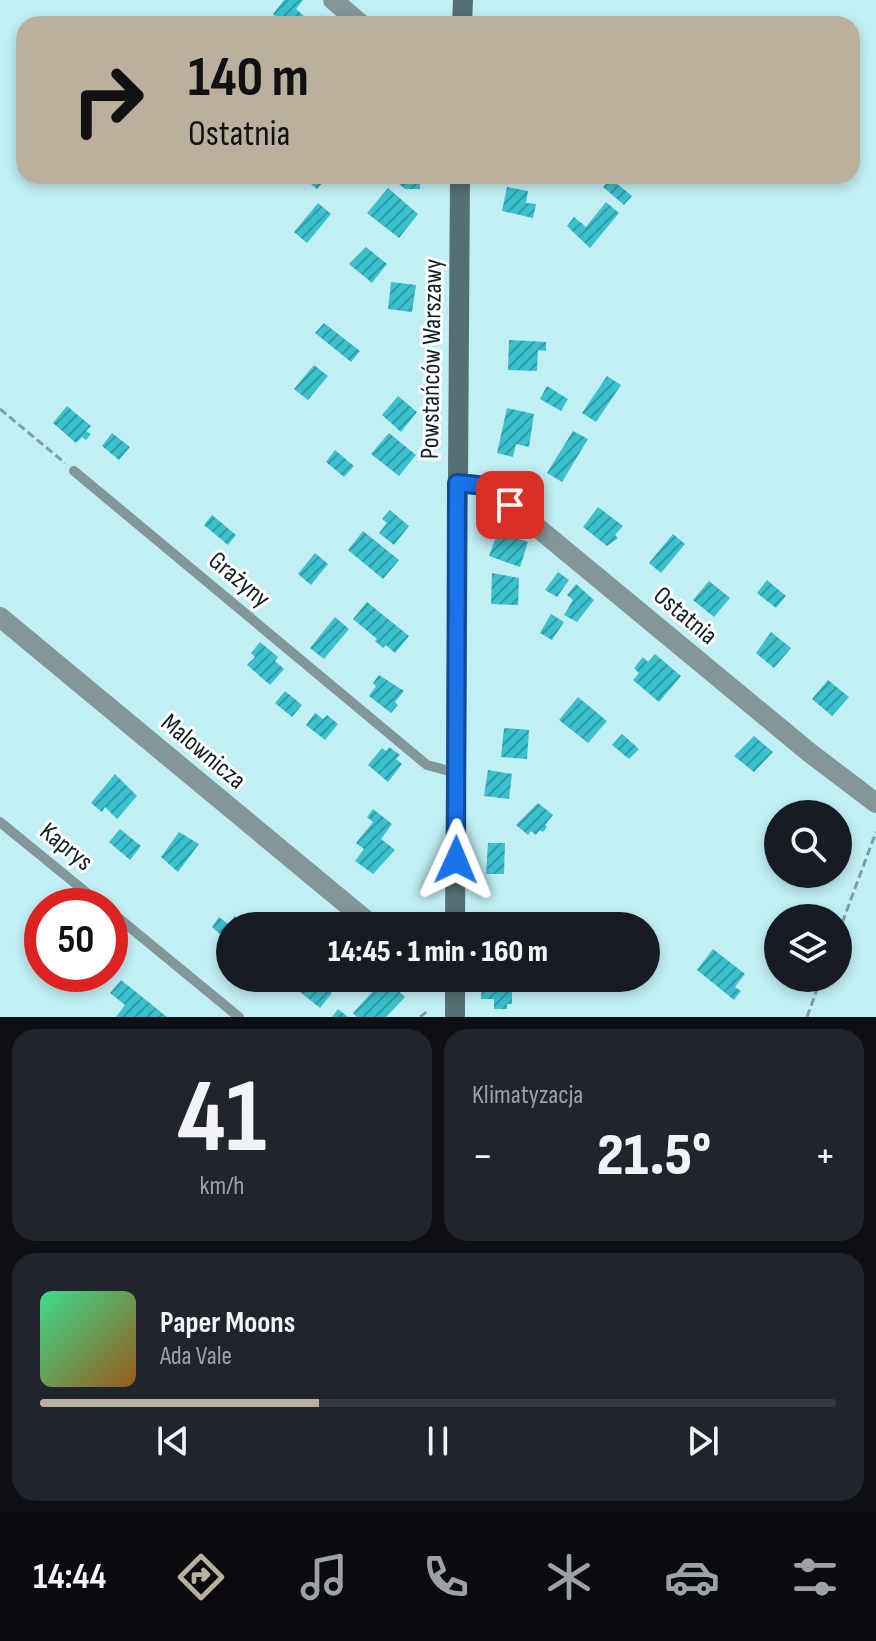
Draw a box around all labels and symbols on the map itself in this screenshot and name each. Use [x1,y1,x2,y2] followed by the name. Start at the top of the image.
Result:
[415,259,449,459] street label: Powstańców Warszawy
[476,471,544,539] pin
[202,545,276,615] street label: Grażyny
[647,580,723,652] street label: Ostatnia
[154,708,252,796] street label: Malownicza
[33,816,99,878] street label: Kaprys
[414,818,498,902] position arrow
[24,888,128,992] speed limit sign: 50

